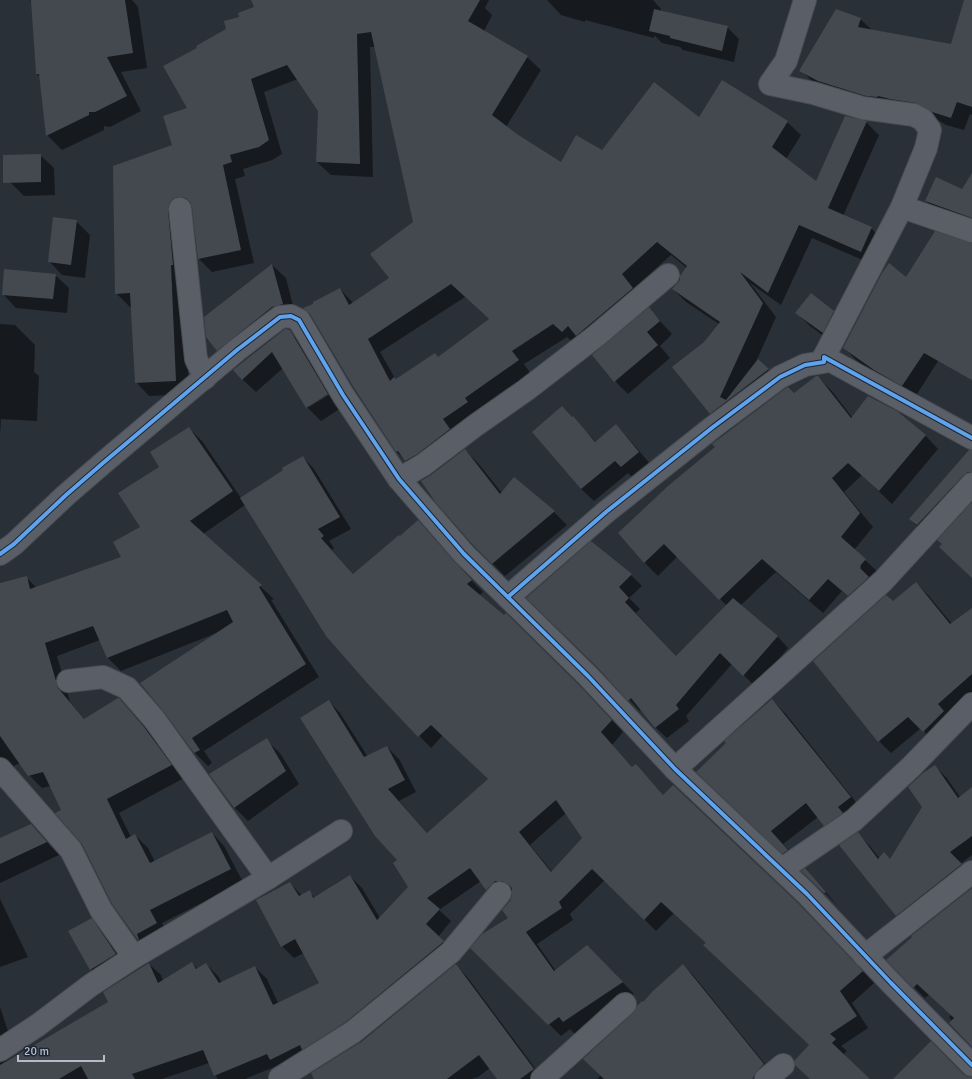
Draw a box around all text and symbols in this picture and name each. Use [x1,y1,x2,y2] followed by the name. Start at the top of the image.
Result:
[18,1037,104,1063] scale bar
[24,1044,49,1059] text: 20 m

